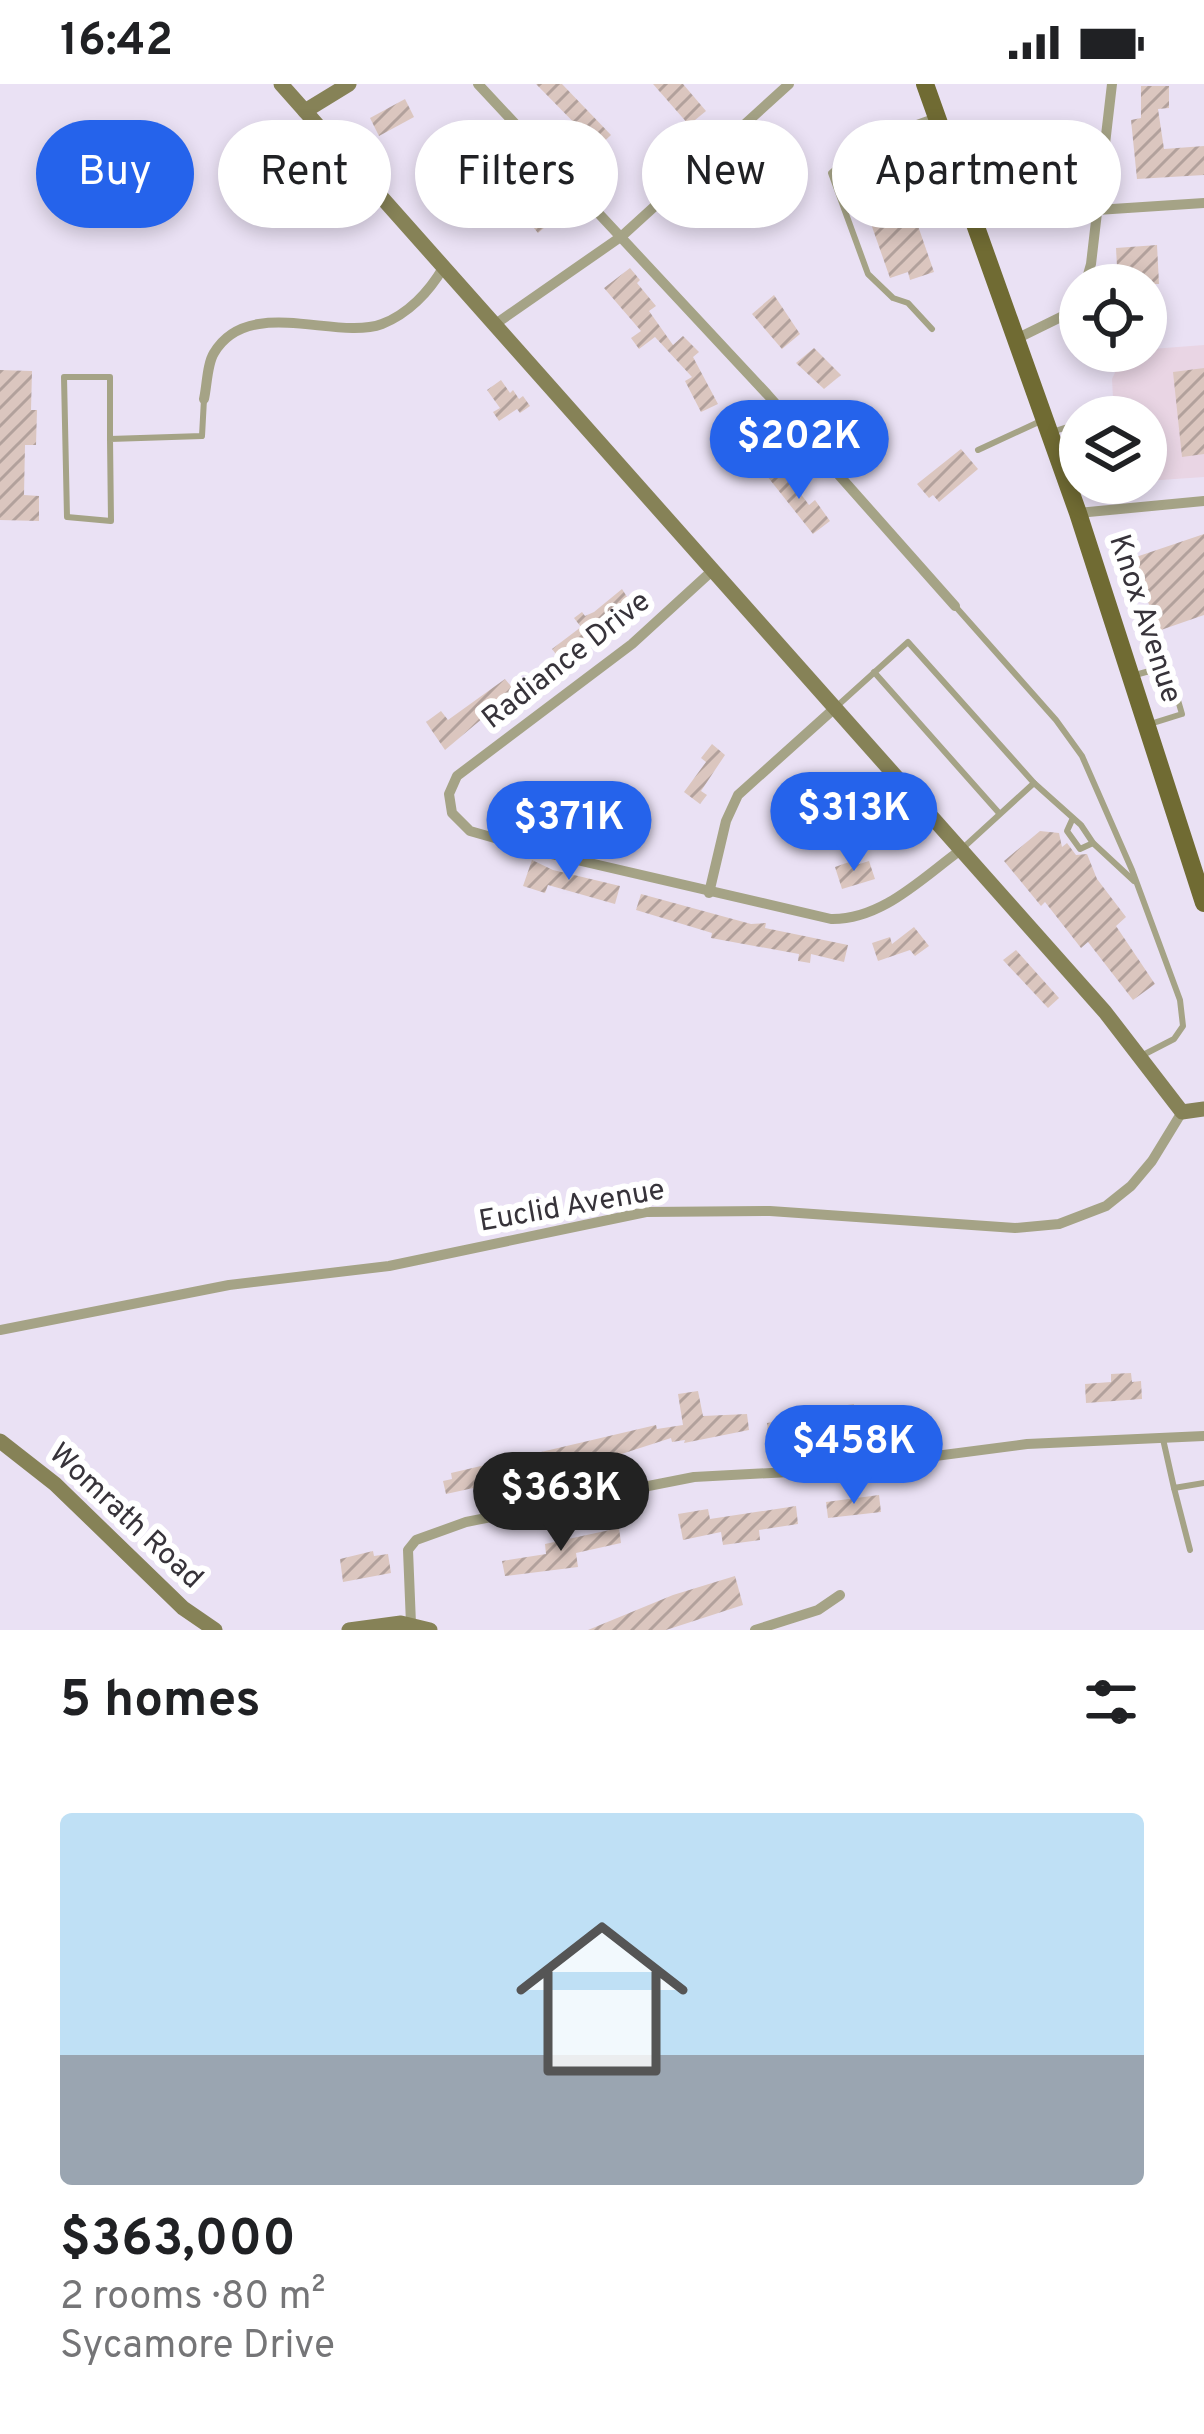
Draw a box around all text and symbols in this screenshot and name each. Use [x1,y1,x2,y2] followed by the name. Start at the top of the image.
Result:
[60,14,173,71] text: 16:42
[36,120,194,228] chip: Buy
[218,120,391,228] chip: Rent
[415,120,618,228] chip: Filters
[642,120,808,228] chip: New
[832,120,1121,228] chip: Apartment
[1059,264,1167,504] map controls
[1059,264,1167,372] button: locate
[1059,396,1167,504] button: layers
[715,400,883,502] pin: $202K
[737,414,861,463] text: $202K
[1099,530,1189,708] street label: Knox Avenue
[475,584,659,738] street label: Radiance Drive
[770,772,938,874] pin: $313K
[485,781,653,883] pin: $371K
[797,786,911,835] text: $313K
[513,795,625,844] text: $371K
[476,1172,668,1242] street label: Euclid Avenue
[770,1405,938,1507] pin: $458K
[792,1419,916,1468] text: $458K
[40,1436,210,1598] street label: Womrath Road
[477,1452,645,1554] pin: $363K
[500,1466,622,1515] text: $363K
[1078,1669,1144,1735] icon: filters
[60,1670,261,1735] text: 5 homes
[494,1891,710,2107] icon: home
[60,2209,296,2274] text: $363,000
[60,2274,326,2323] text: 2 rooms · 80 m²
[60,2323,335,2372] text: Sycamore Drive

